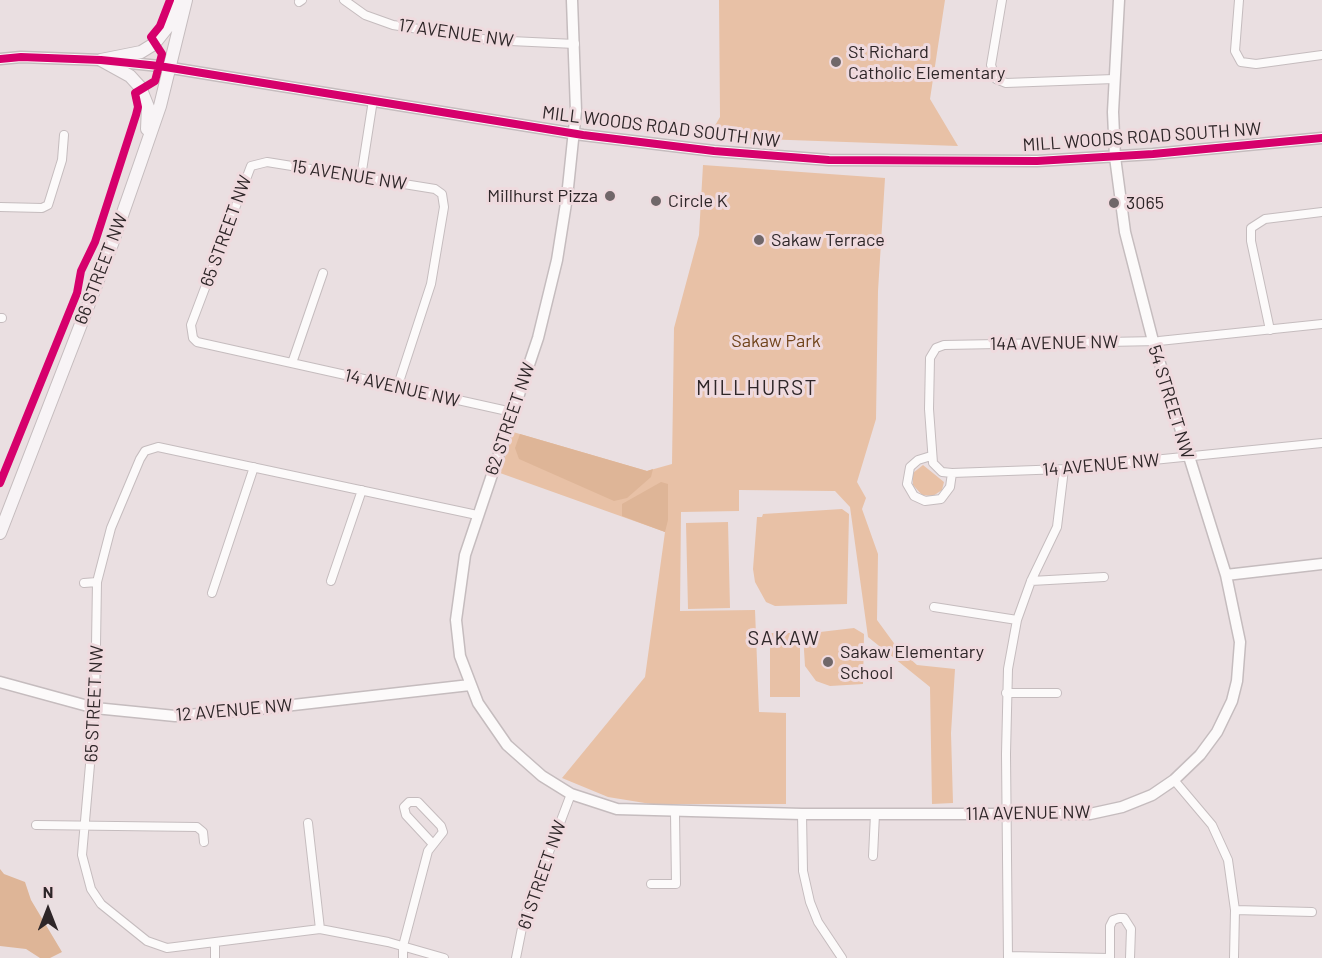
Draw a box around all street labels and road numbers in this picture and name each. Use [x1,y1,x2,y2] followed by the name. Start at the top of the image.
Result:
[397,14,515,52] street label: 17 AVENUE NW
[541,102,781,152] street label: MILL WOODS ROAD SOUTH NW
[1022,118,1262,156] street label: MILL WOODS ROAD SOUTH NW
[290,155,408,195] street label: 15 AVENUE NW
[196,172,256,290] street label: 65 STREET NW
[70,210,132,328] street label: 66 STREET NW
[990,331,1118,355] street label: 14A AVENUE NW
[1143,343,1199,461] street label: 54 STREET NW
[481,360,539,478] street label: 62 STREET NW
[342,364,462,412] street label: 14 AVENUE NW
[1042,449,1160,481] street label: 14 AVENUE NW
[80,645,108,763] street label: 65 STREET NW
[175,694,293,726] street label: 12 AVENUE NW
[965,801,1091,825] street label: 11A AVENUE NW
[513,818,571,932] street label: 61 STREET NW

